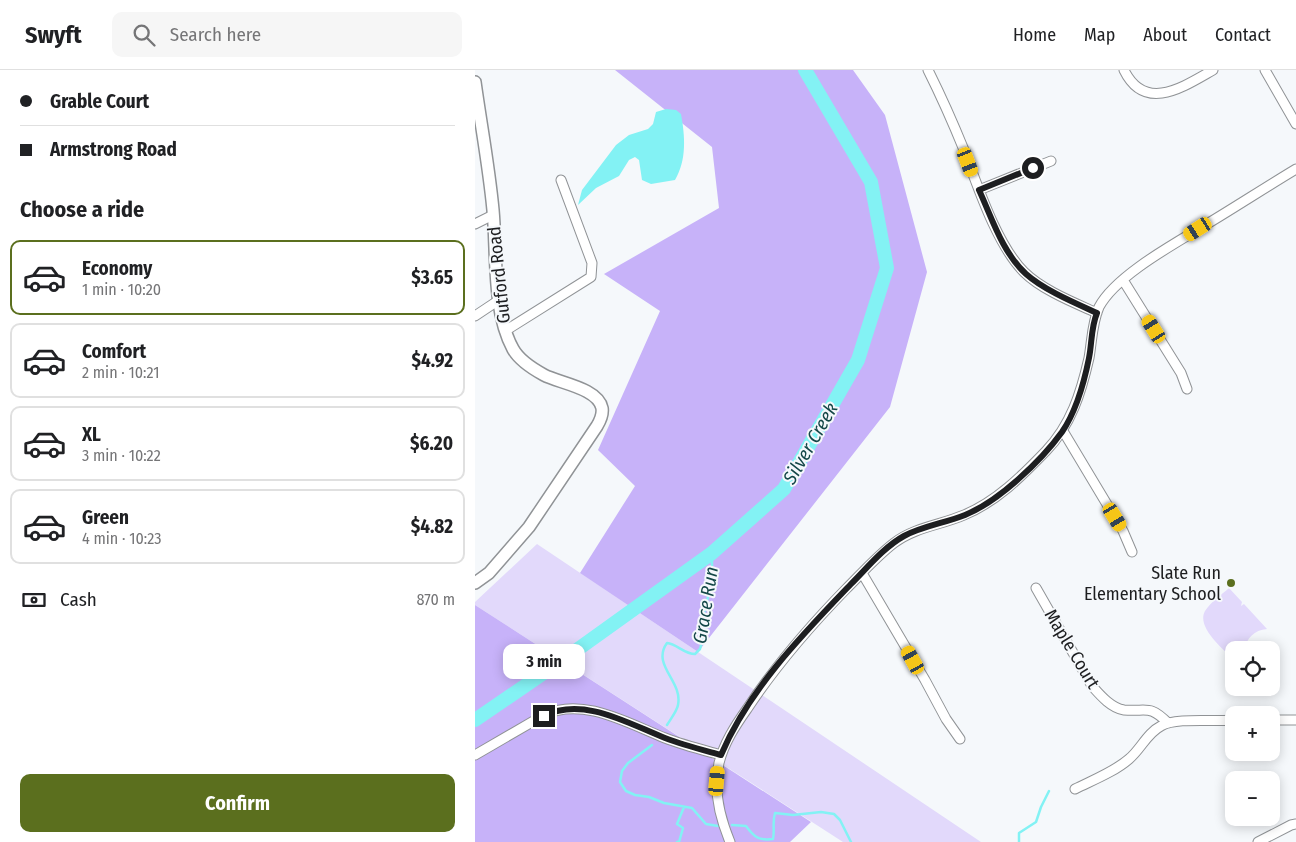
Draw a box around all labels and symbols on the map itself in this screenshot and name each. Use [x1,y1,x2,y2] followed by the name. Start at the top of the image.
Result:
[955,145,980,179] car
[1022,157,1044,179] route start
[1181,215,1214,243] car
[483,225,515,325] street label: Gutford Road
[1139,312,1168,346] car
[778,399,843,489] water label: Silver Creek
[1100,500,1129,534] car
[1084,562,1221,605] place label: Slate Run Elementary School
[688,565,723,645] water label: Grace Run
[1225,577,1237,589] marker: Slate Run Elementary School
[1040,605,1104,693] street label: Maple Court
[899,643,926,677] car
[503,644,585,678] callout: 3 min
[533,705,555,727] route end
[708,765,725,797] car

